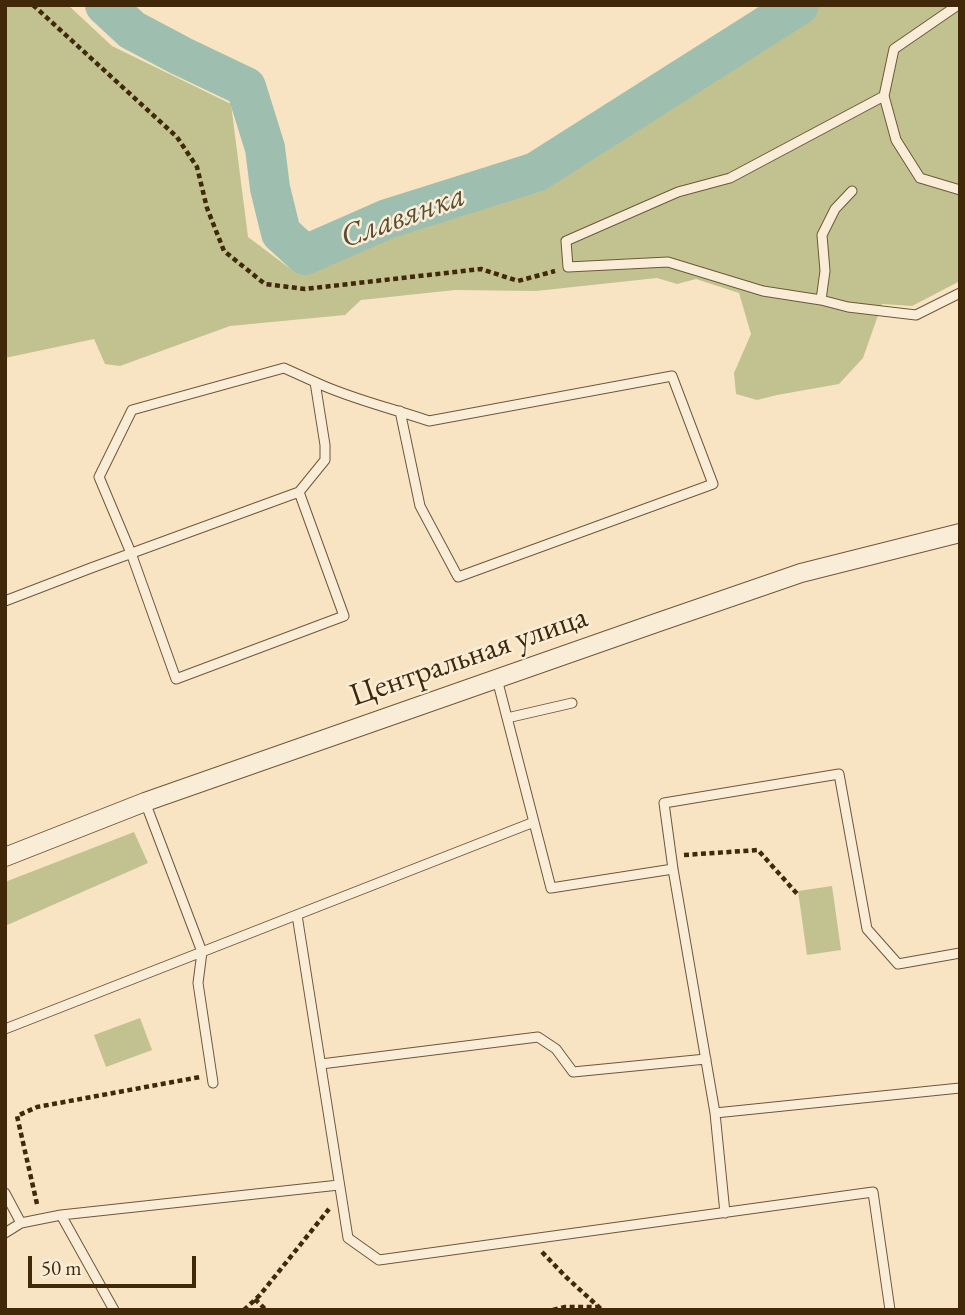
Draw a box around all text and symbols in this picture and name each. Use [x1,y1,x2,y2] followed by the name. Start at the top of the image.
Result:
[335,176,471,258] water label: Славянка
[345,598,593,716] street label: Центральная улица
[32,1242,200,1286] scale bar
[41,1254,82,1281] text: 50 m

